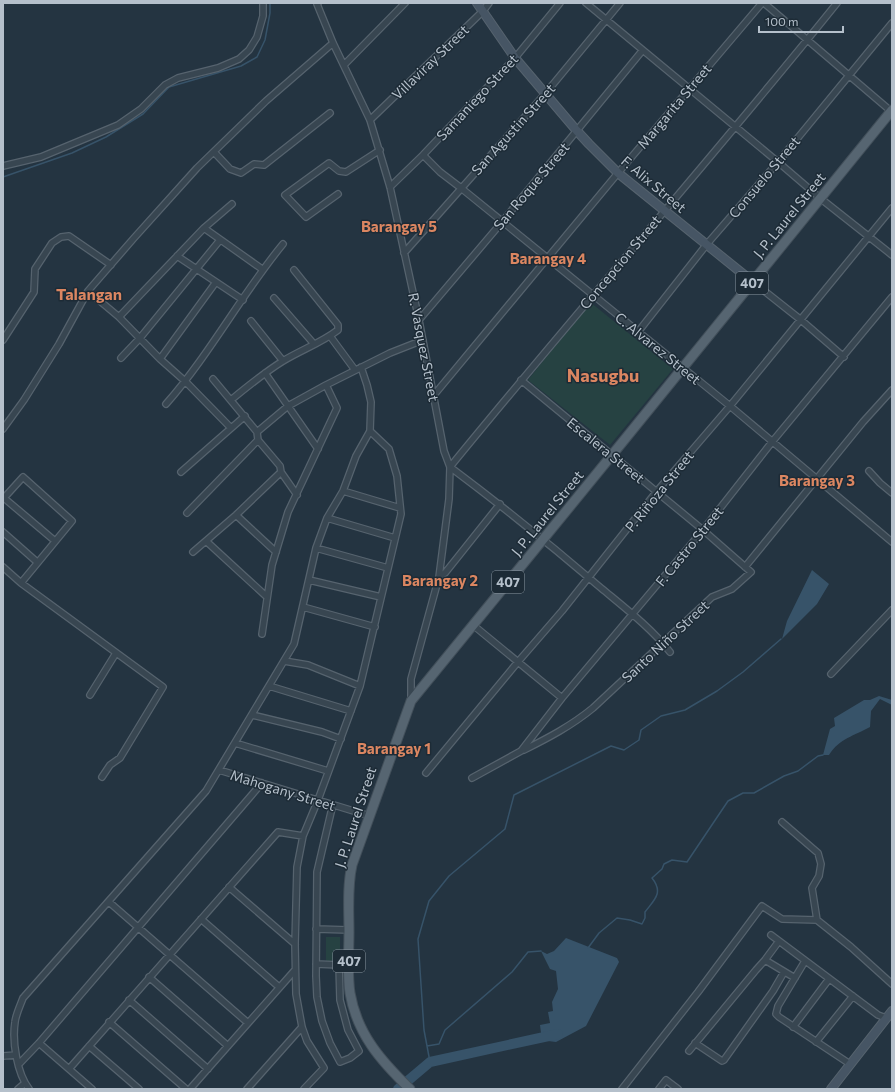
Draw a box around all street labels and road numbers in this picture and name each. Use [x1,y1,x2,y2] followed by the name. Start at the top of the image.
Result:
[388,21,472,103] street label: Villaviray Street
[433,50,522,144] street label: Samaniego Street
[634,60,715,152] street label: Margarita Street
[468,80,559,178] street label: San Agustin Street
[725,132,803,221] street label: Consuelo Street
[489,139,573,233] street label: San Roque Street
[618,152,690,216] street label: F. Alix Street
[749,169,829,261] street label: J. P. Laurel Street
[576,211,665,313] street label: Concepcion Street
[736,272,768,294] road number: 407
[405,291,443,403] street label: R. Vasquez Street
[612,308,704,388] street label: C. Alvarez Street
[564,414,648,487] street label: Escalera Street
[621,447,697,535] street label: P. Riñoza Street
[507,467,587,559] street label: J. P. Laurel Street
[652,502,727,589] street label: F. Castro Street
[492,571,524,593] road number: 407
[618,596,712,686] street label: Santo Niño Street
[331,764,379,870] street label: J. P. Laurel Street
[228,766,338,814] street label: Mahogany Street
[333,950,365,972] road number: 407

